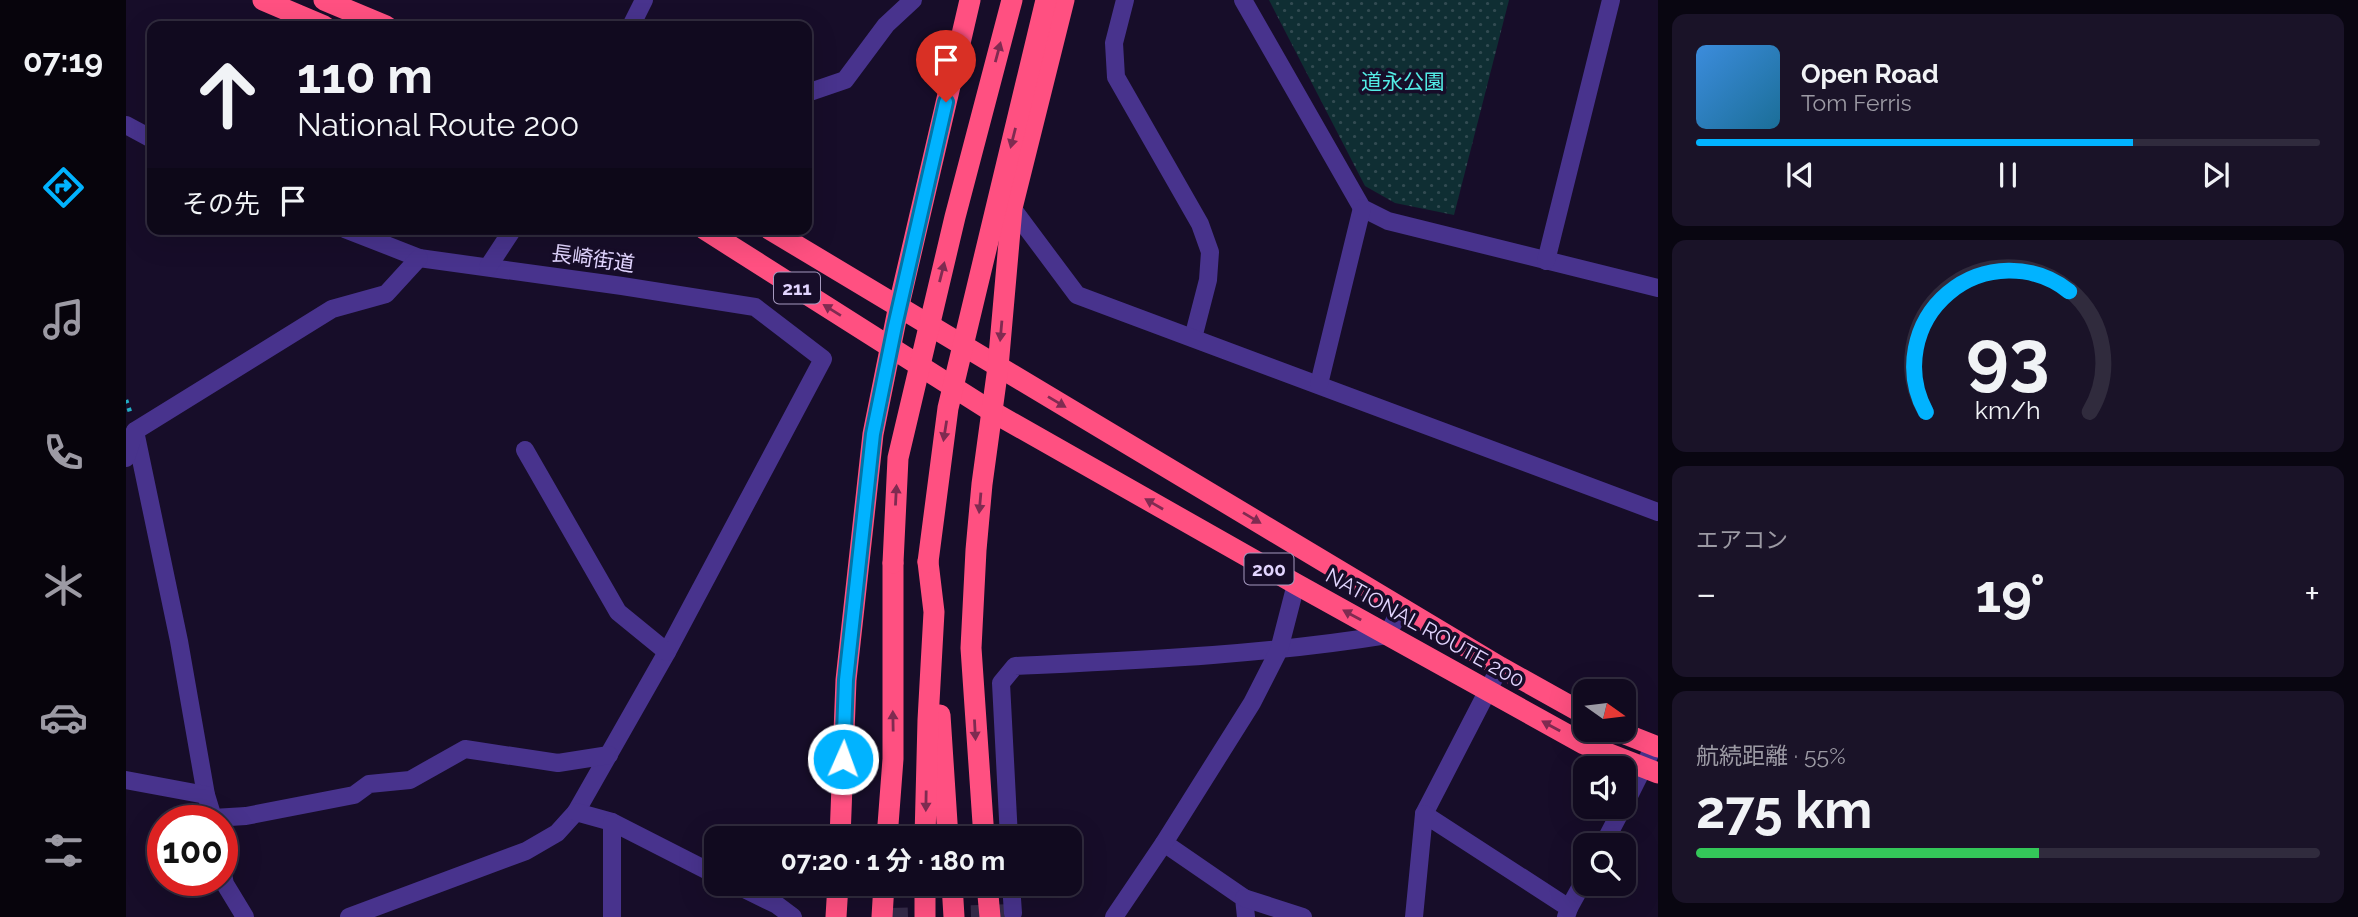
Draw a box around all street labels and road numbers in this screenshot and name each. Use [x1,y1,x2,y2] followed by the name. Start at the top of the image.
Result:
[550,240,636,277] street label: 長崎街道
[774,272,820,304] road number: 211
[1244,554,1294,584] road number: 200
[1322,563,1529,693] street label: NATIONAL ROUTE 200

